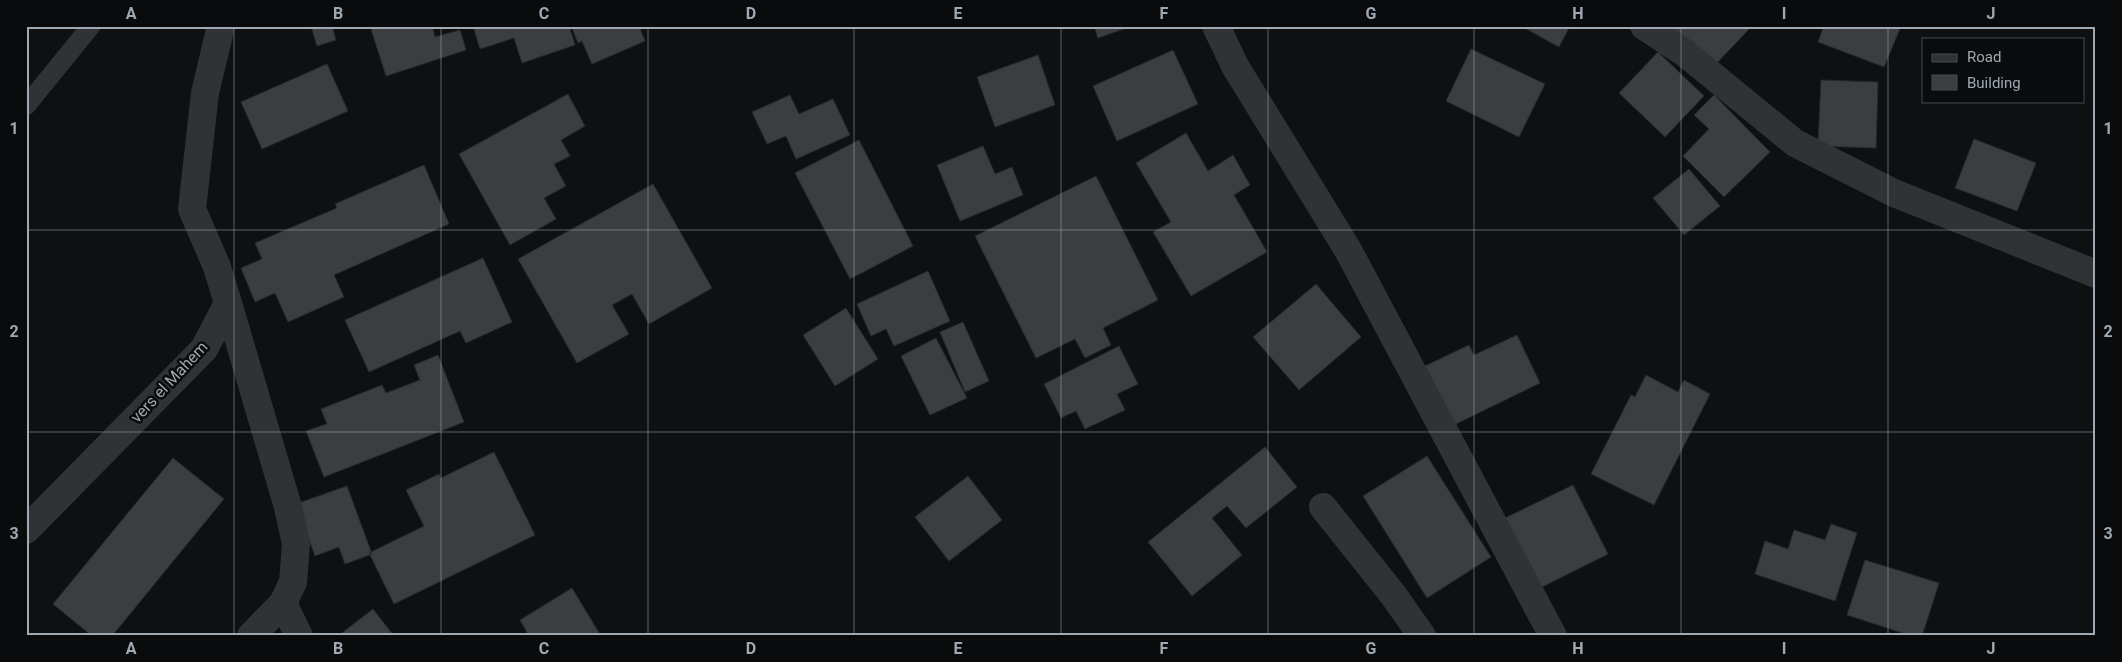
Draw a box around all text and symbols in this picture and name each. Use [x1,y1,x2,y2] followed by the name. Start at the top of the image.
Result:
[126,4,137,23] text: A
[333,4,343,23] text: B
[539,4,549,23] text: C
[746,4,756,23] text: D
[954,4,963,23] text: E
[1160,4,1169,23] text: F
[1366,4,1377,23] text: G
[1572,4,1584,23] text: H
[1782,4,1786,23] text: I
[1987,4,1995,23] text: J
[1922,38,2084,102] legend
[1967,48,2001,66] text: Road
[1967,74,2021,92] text: Building
[9,119,19,138] text: 1
[2103,119,2113,138] text: 1
[9,322,19,341] text: 2
[2103,322,2113,341] text: 2
[127,337,211,427] street label: vers el Mahem
[9,524,19,543] text: 3
[2103,524,2113,543] text: 3
[126,639,137,658] text: A
[333,639,343,658] text: B
[539,639,549,658] text: C
[746,639,756,658] text: D
[954,639,963,658] text: E
[1160,639,1169,658] text: F
[1366,639,1377,658] text: G
[1572,639,1584,658] text: H
[1782,639,1786,658] text: I
[1987,639,1995,658] text: J

